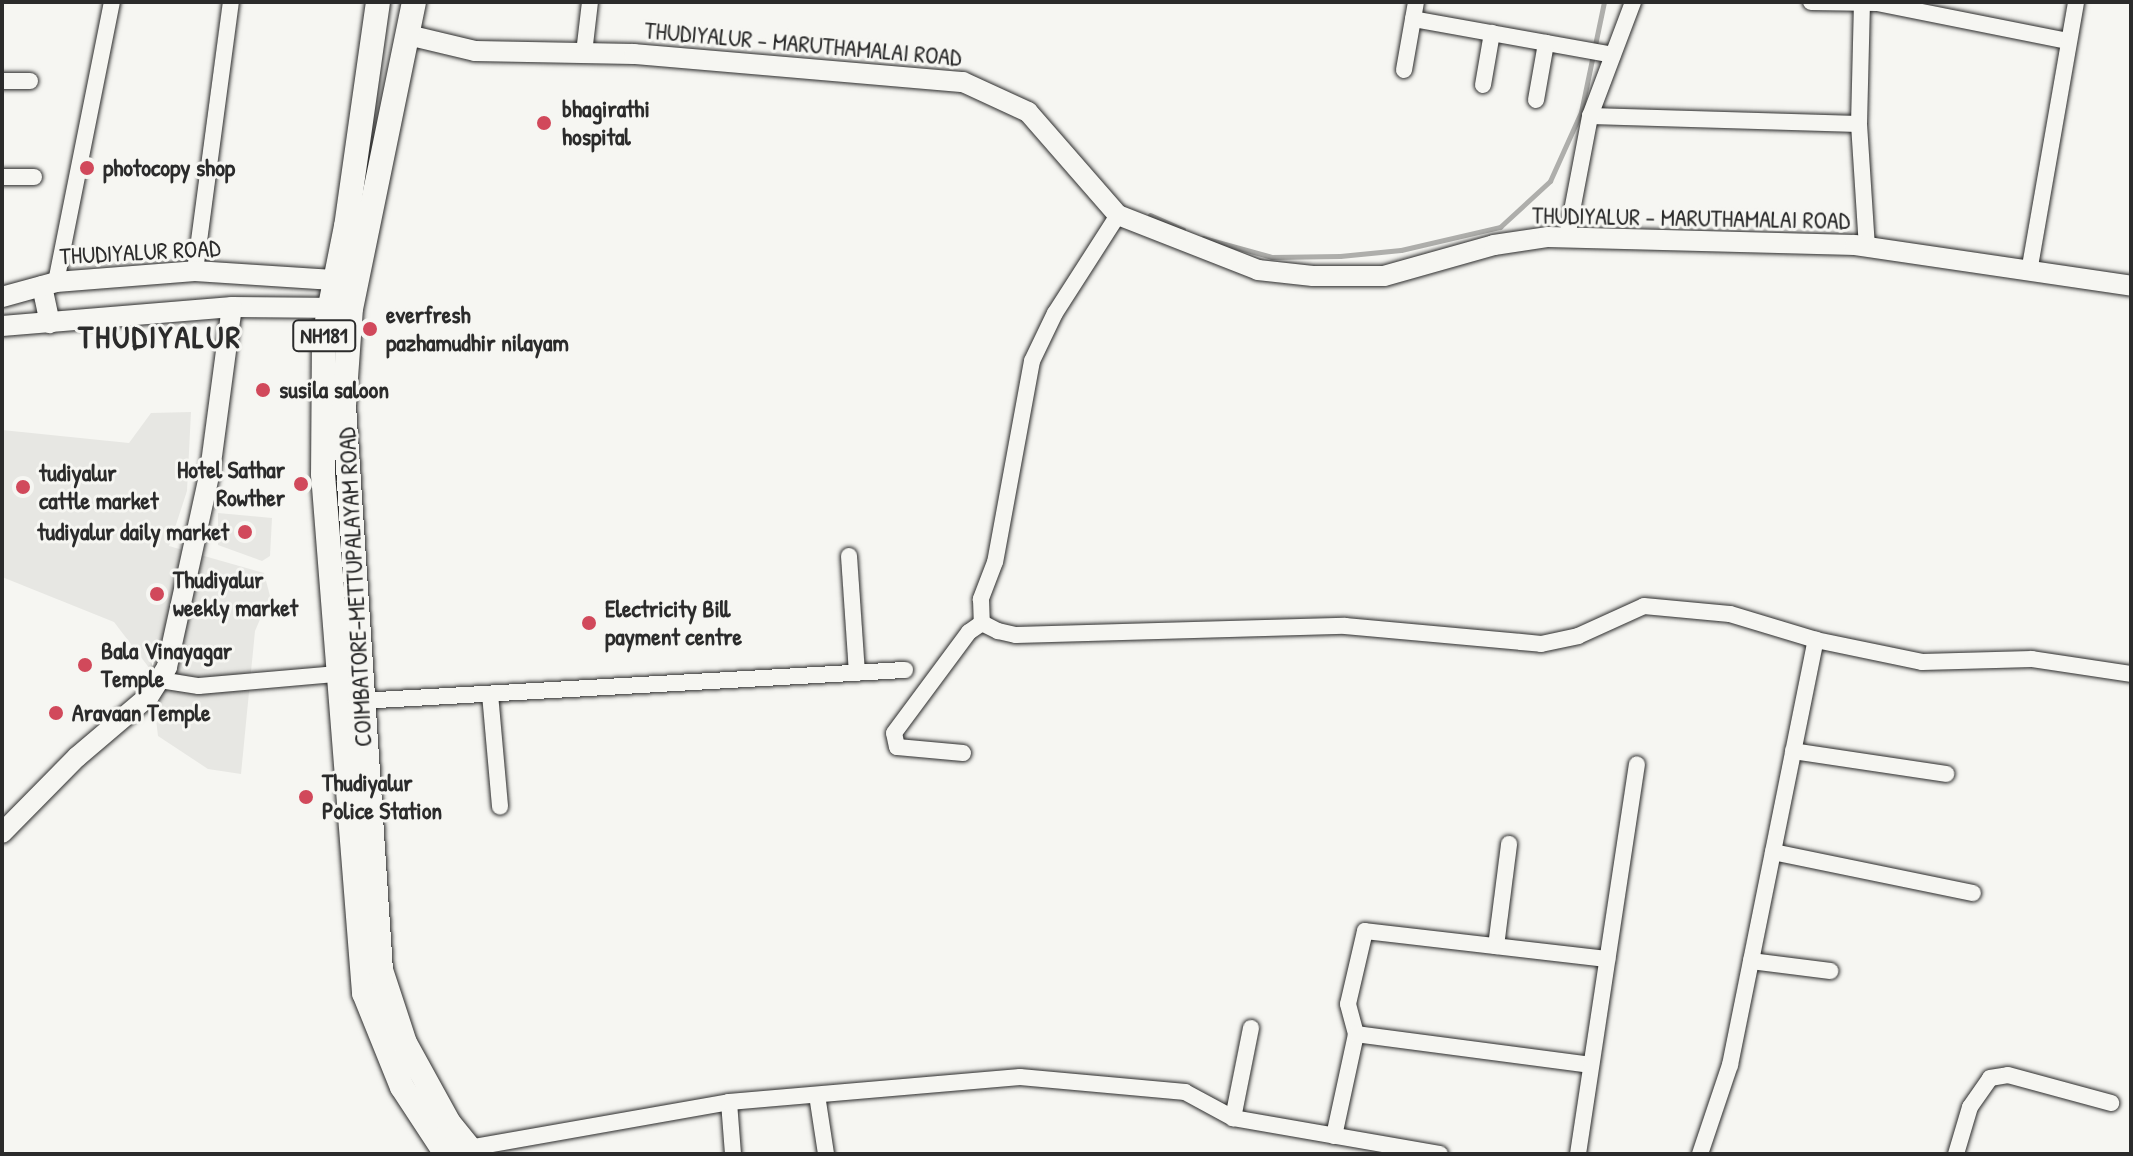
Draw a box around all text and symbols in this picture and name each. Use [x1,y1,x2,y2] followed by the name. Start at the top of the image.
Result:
[643,16,963,72] street label: THUDIYALUR - MARUTHAMALAI ROAD
[562,95,650,151] place label: bhagirathi hospital
[533,112,555,134] marker: bhagirathi hospital
[103,154,235,182] place label: photocopy shop
[78,159,96,177] marker: photocopy shop
[1532,201,1850,235] street label: THUDIYALUR - MARUTHAMALAI ROAD
[59,233,221,271] street label: THUDIYALUR ROAD
[386,301,569,357] place label: everfresh pazhamudhir nilayam
[78,318,242,356] district label: THUDIYALUR
[292,318,356,354] road number: NH181
[361,320,379,338] marker: everfresh pazhamudhir nilayam
[279,376,389,404] place label: susila saloon
[254,381,272,399] marker: susila saloon
[332,426,378,748] street label: COIMBATORE-METTUPALAYAM ROAD
[177,456,285,512] place label: Hotel Sathar Rowther
[39,459,158,515] place label: tudiyalur cattle market
[292,475,310,493] marker: Hotel Sathar Rowther
[14,478,32,496] marker: tudiyalur cattle market
[37,518,229,546] place label: tudiyalur daily market
[236,523,254,541] marker: tudiyalur daily market
[173,566,298,622] place label: Thudiyalur weekly market
[148,585,166,603] marker: Thudiyalur weekly market
[605,595,742,651] place label: Electricity Bill payment centre
[580,614,598,632] marker: Electricity Bill payment centre
[101,637,232,693] place label: Bala Vinayagar Temple
[76,656,94,674] marker: Bala Vinayagar Temple
[72,699,210,727] place label: Aravaan Temple
[47,704,65,722] marker: Aravaan Temple
[322,769,442,825] place label: Thudiyalur Police Station
[297,788,315,806] marker: Thudiyalur Police Station

